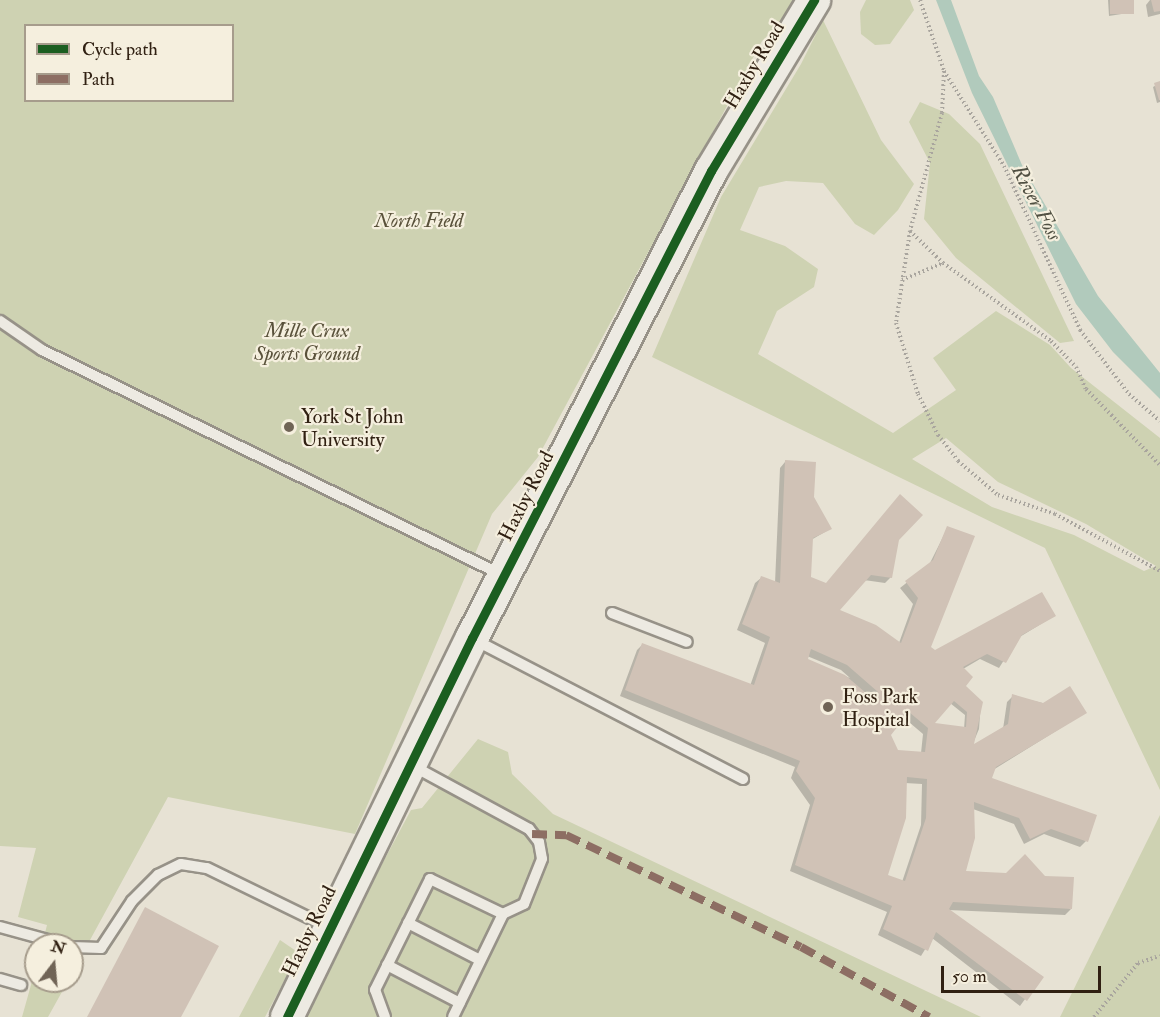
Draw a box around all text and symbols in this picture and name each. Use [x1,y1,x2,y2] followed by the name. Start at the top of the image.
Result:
[718,17,790,113] street label: Haxby Road
[24,24,234,102] legend
[82,38,158,61] text: Cycle path
[82,68,115,91] text: Path
[1006,161,1066,245] water label: River Foss
[375,208,463,232] park label: North Field
[254,319,360,366] park label: Mille Crux Sports Ground
[301,404,403,451] place label: York St John University
[282,420,296,434] marker: York St John University
[493,447,559,545] street label: Haxby Road
[842,684,918,731] place label: Foss Park Hospital
[819,698,837,716] marker: Foss Park Hospital
[277,882,341,980] street label: Haxby Road
[24,933,84,993] north arrow
[49,936,68,959] text: N
[944,954,1104,992] scale bar
[952,965,987,988] text: 50 m

